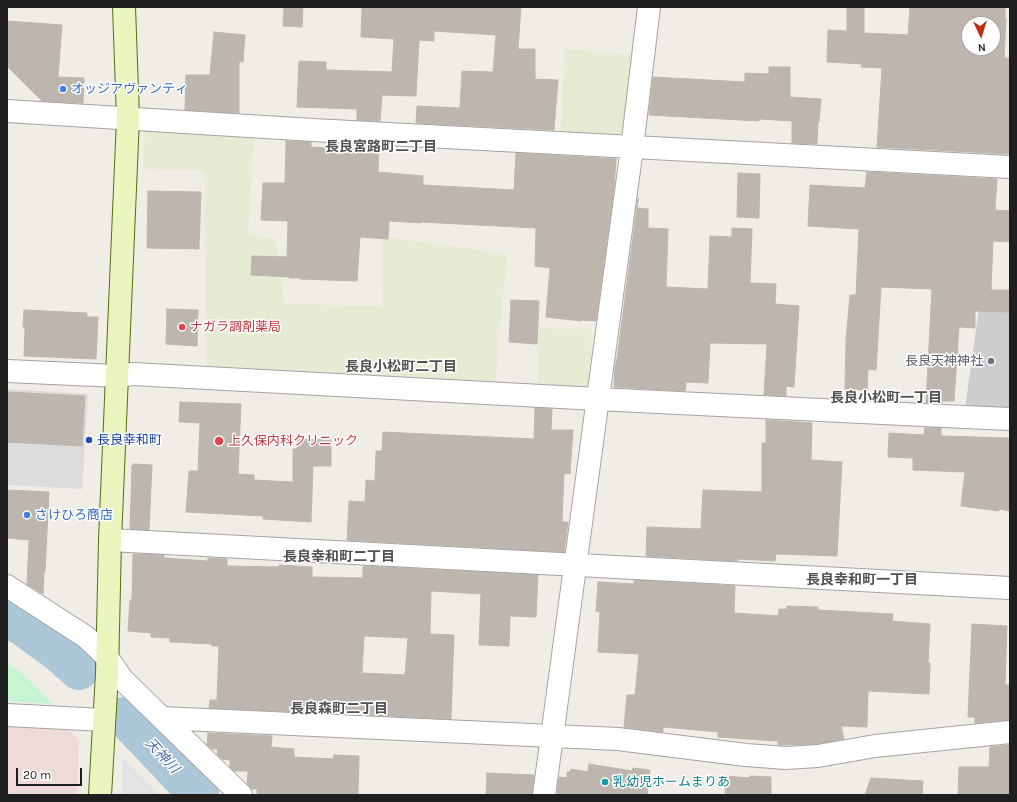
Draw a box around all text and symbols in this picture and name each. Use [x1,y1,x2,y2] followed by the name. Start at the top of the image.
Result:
[961,16,1001,56] north arrow
[977,41,986,54] text: N
[71,81,188,97] place label: オッジアヴァンティ
[58,84,68,94] marker: オッジアヴァンティ
[325,139,437,155] district label: 長良宮路町二丁目
[190,319,281,335] place label: ナガラ調剤薬局
[177,322,187,332] marker: ナガラ調剤薬局
[905,353,983,369] place label: 長良天神神社
[986,356,996,366] marker: 長良天神神社
[345,359,457,375] district label: 長良小松町二丁目
[830,390,942,406] district label: 長良小松町一丁目
[97,432,162,448] place label: 長良幸和町
[228,433,358,449] place label: 上久保内科クリニック
[84,435,94,445] marker: 長良幸和町
[213,435,225,447] marker: 上久保内科クリニック
[35,507,113,523] place label: さけひろ商店
[22,510,32,520] marker: さけひろ商店
[283,549,395,565] district label: 長良幸和町二丁目
[806,572,918,588] district label: 長良幸和町一丁目
[290,701,388,717] district label: 長良森町二丁目
[142,735,182,777] water label: 天神川
[18,760,84,786] scale bar
[23,768,51,782] text: 20 m
[613,774,730,790] place label: 乳幼児ホームまりあ
[600,777,610,787] marker: 乳幼児ホームまりあ

